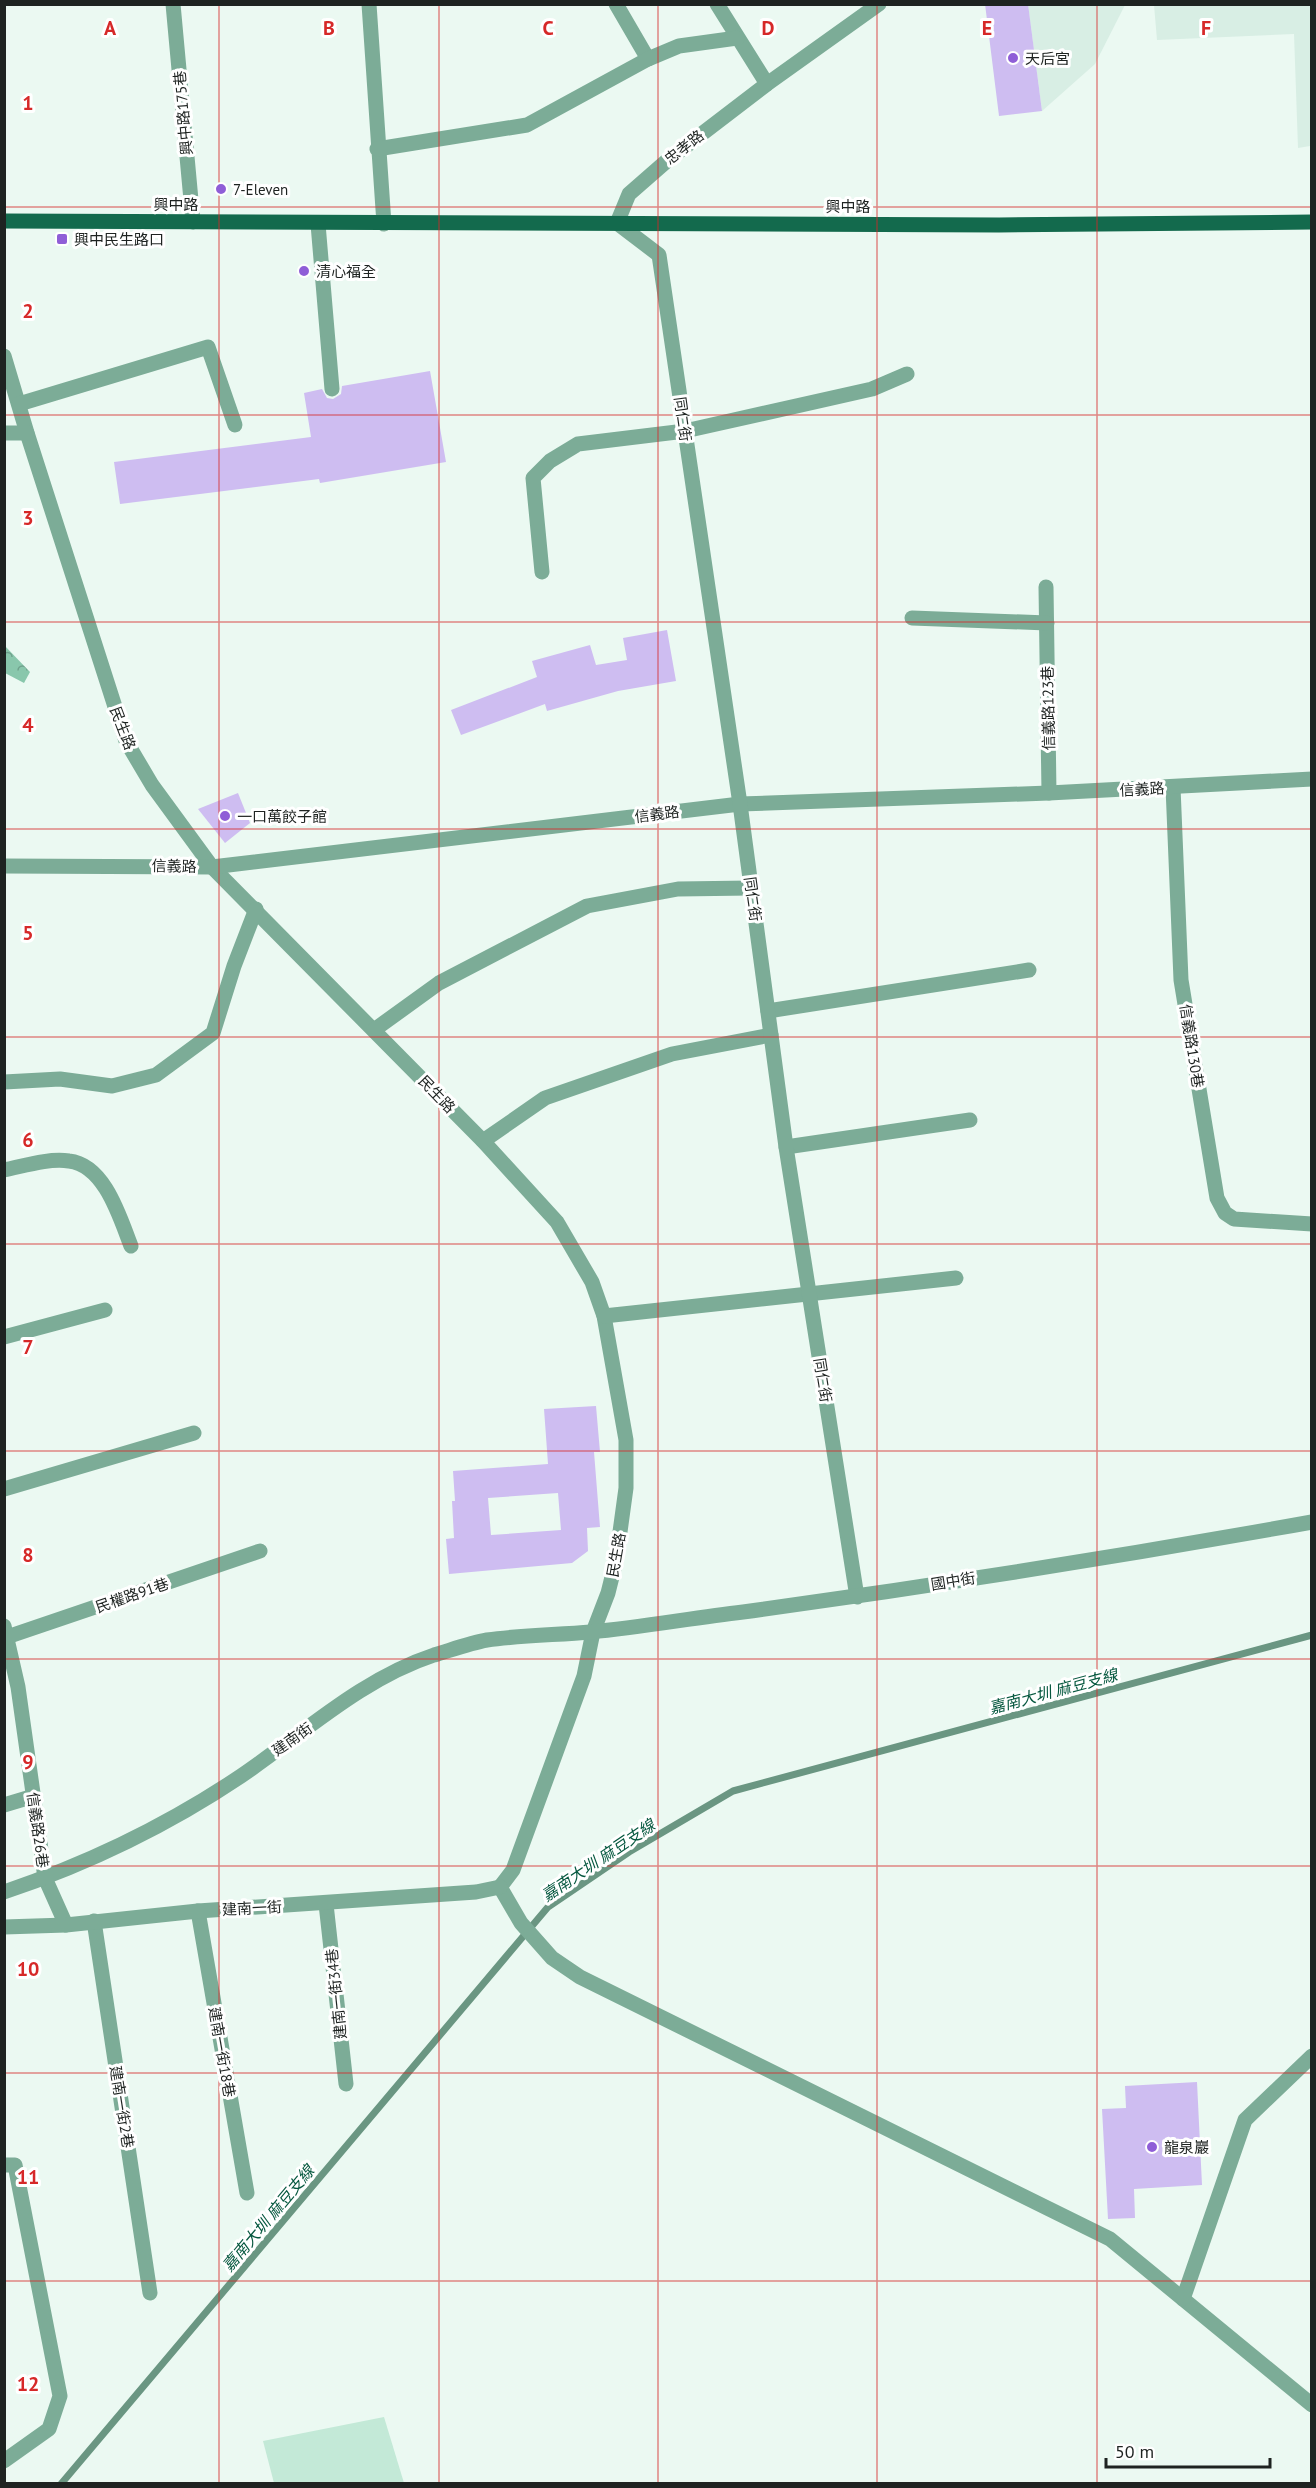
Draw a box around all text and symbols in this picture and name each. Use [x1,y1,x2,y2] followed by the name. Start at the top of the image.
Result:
[104,15,117,41] text: A
[323,15,335,41] text: B
[542,15,554,41] text: C
[762,15,775,41] text: D
[982,15,992,41] text: E
[1201,15,1211,41] text: F
[1025,49,1070,68] place label: 天后宮
[1006,51,1020,65] marker: 天后宮
[170,70,196,156] street label: 興中路175巷
[22,90,34,116] text: 1
[660,126,708,168] street label: 忠孝路
[233,180,288,199] place label: 7-Eleven
[214,182,228,196] marker: 7-Eleven
[153,195,199,214] street label: 興中路
[825,197,871,216] street label: 興中路
[74,230,164,249] place label: 興中民生路口
[55,232,69,246] marker: 興中民生路口
[316,262,376,281] place label: 清心福全
[297,264,311,278] marker: 清心福全
[22,298,34,324] text: 2
[670,395,696,443] street label: 同仁街
[22,505,34,531] text: 3
[1038,666,1058,750] street label: 信義路123巷
[106,704,140,752] street label: 民生路
[22,712,34,738] text: 4
[1119,778,1165,800] street label: 信義路
[634,802,680,826] street label: 信義路
[237,807,327,826] place label: 一口萬餃子館
[218,809,232,823] marker: 一口萬餃子館
[151,856,197,876] street label: 信義路
[740,875,766,923] street label: 同仁街
[22,920,34,946] text: 5
[1176,1003,1208,1089] street label: 信義路130巷
[415,1071,459,1117] street label: 民生路
[22,1127,34,1153] text: 6
[22,1334,34,1360] text: 7
[810,1356,836,1404] street label: 同仁街
[603,1531,629,1579] street label: 民生路
[22,1542,34,1568] text: 8
[929,1568,977,1594] street label: 國中街
[93,1574,171,1616] street label: 民權路91巷
[987,1664,1121,1718] water label: 嘉南大圳 麻豆支線
[268,1718,316,1760] street label: 建南街
[22,1749,34,1775] text: 9
[23,1791,53,1869] street label: 信義路26巷
[538,1814,660,1905] water label: 嘉南大圳 麻豆支線
[222,1897,282,1919] street label: 建南一街
[322,1948,350,2040] street label: 建南一街34巷
[17,1956,39,1982] text: 10
[205,2005,239,2099] street label: 建南一街18巷
[106,2064,138,2150] street label: 建南一街2巷
[1164,2138,1209,2157] place label: 龍泉巖
[1145,2140,1159,2154] marker: 龍泉巖
[218,2159,319,2275] water label: 嘉南大圳 麻豆支線
[17,2164,39,2190] text: 11
[17,2371,39,2397] text: 12
[1106,2431,1270,2469] scale bar
[1115,2440,1154,2463] text: 50 m

